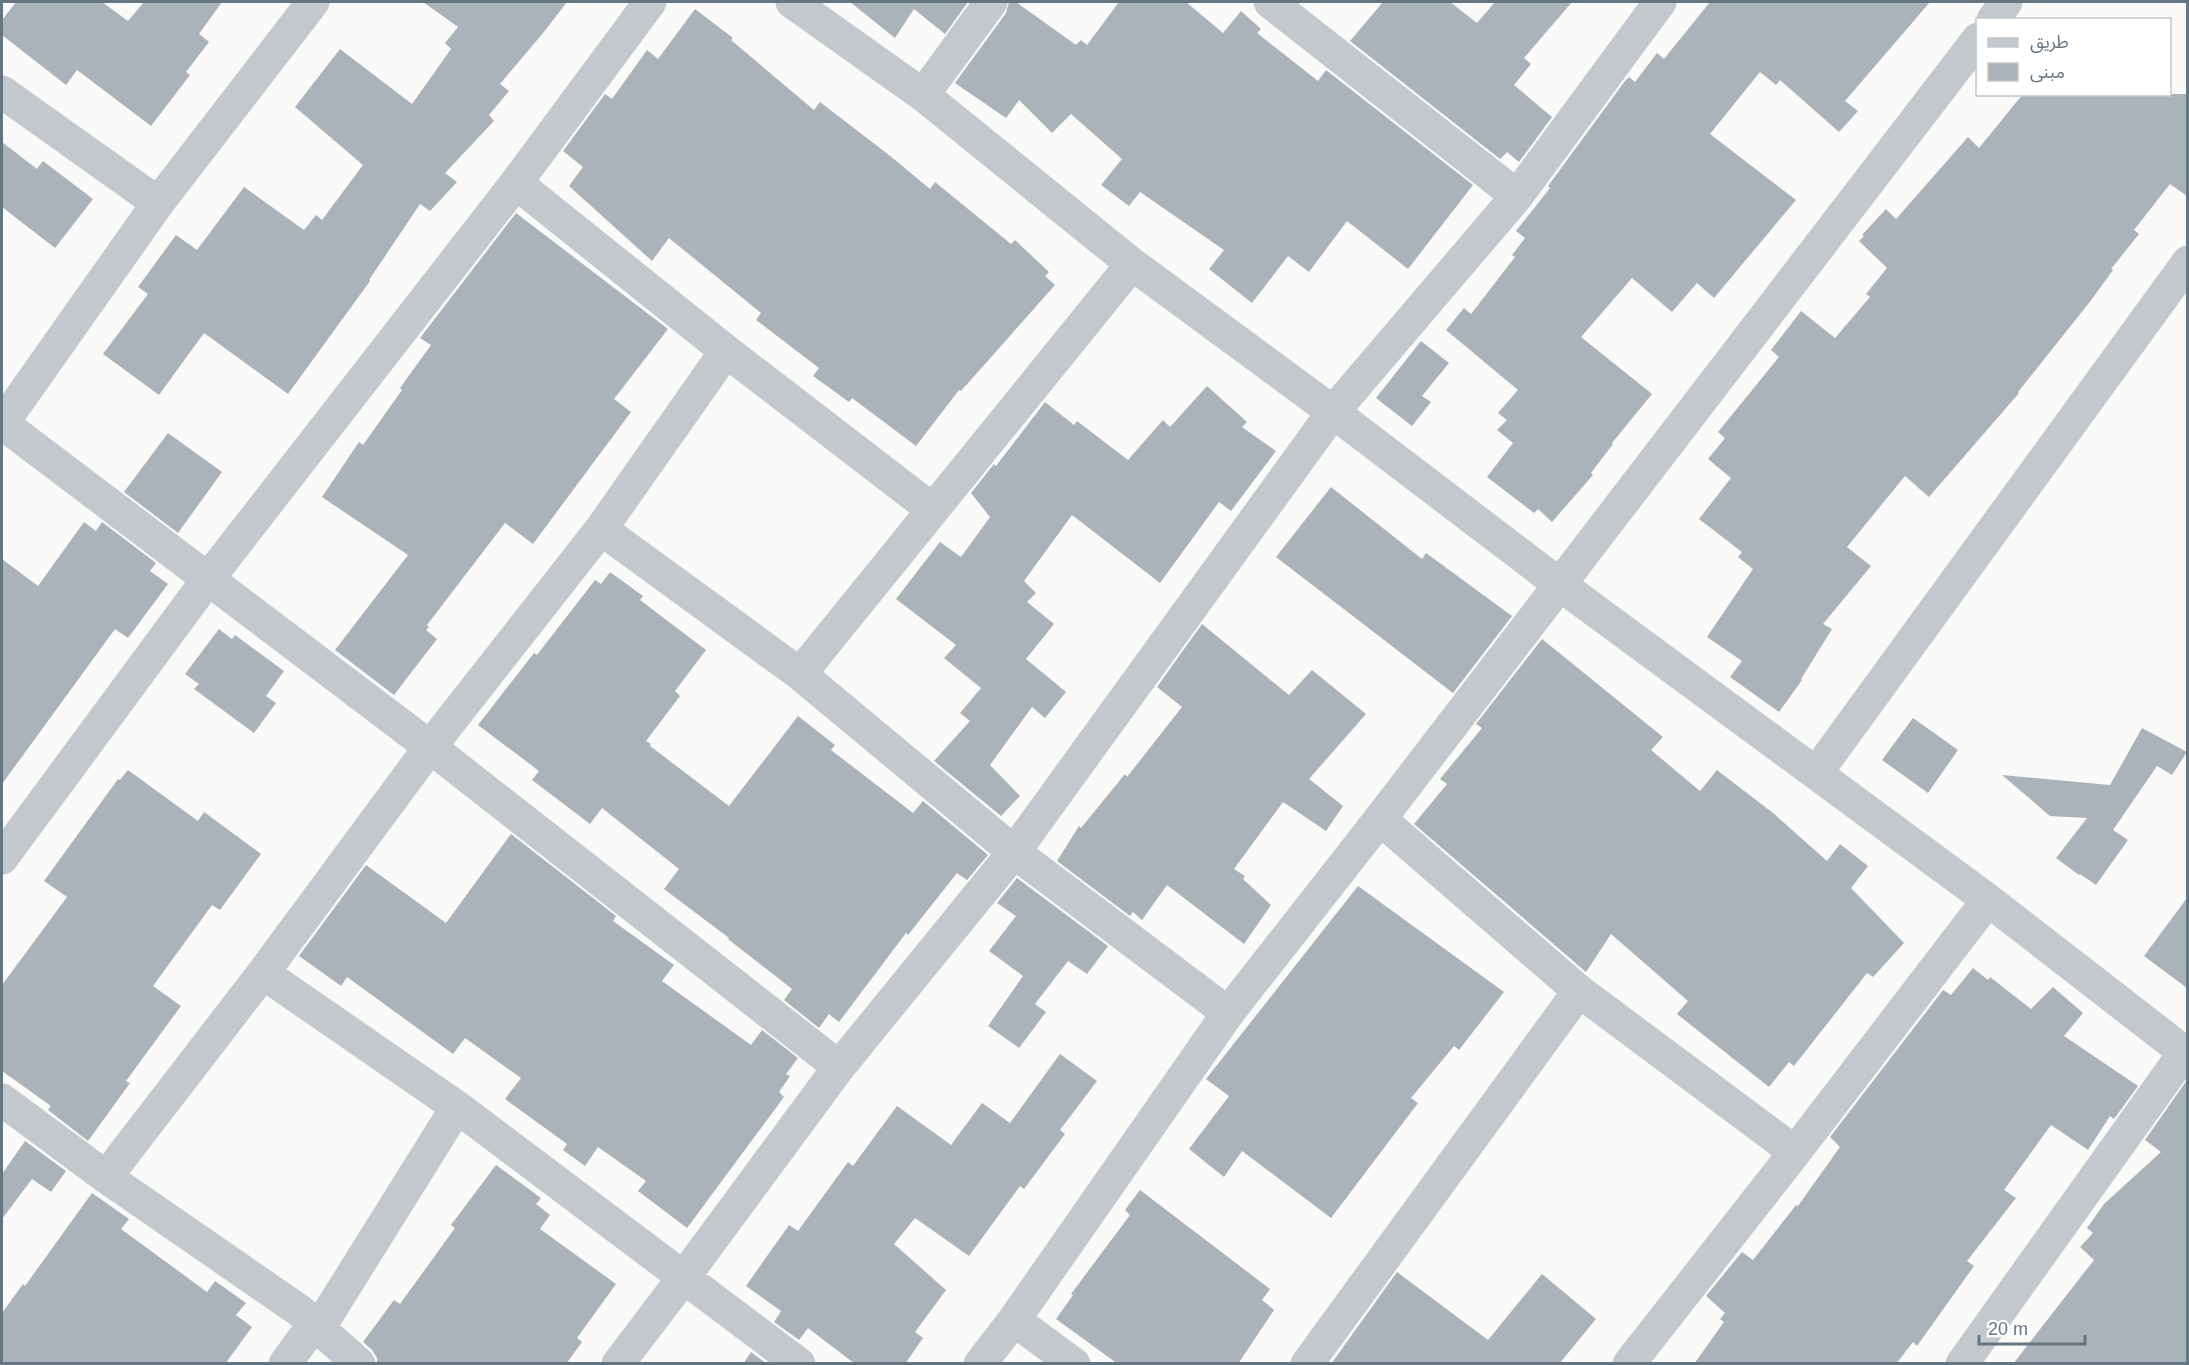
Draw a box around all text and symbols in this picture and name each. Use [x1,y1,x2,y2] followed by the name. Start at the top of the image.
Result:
[1976,18,2171,96] legend
[2030,32,2069,53] text: طريق
[2030,62,2065,83] text: مبنى
[1979,1308,2086,1346] scale bar
[1988,1319,2028,1339] text: 20 m

